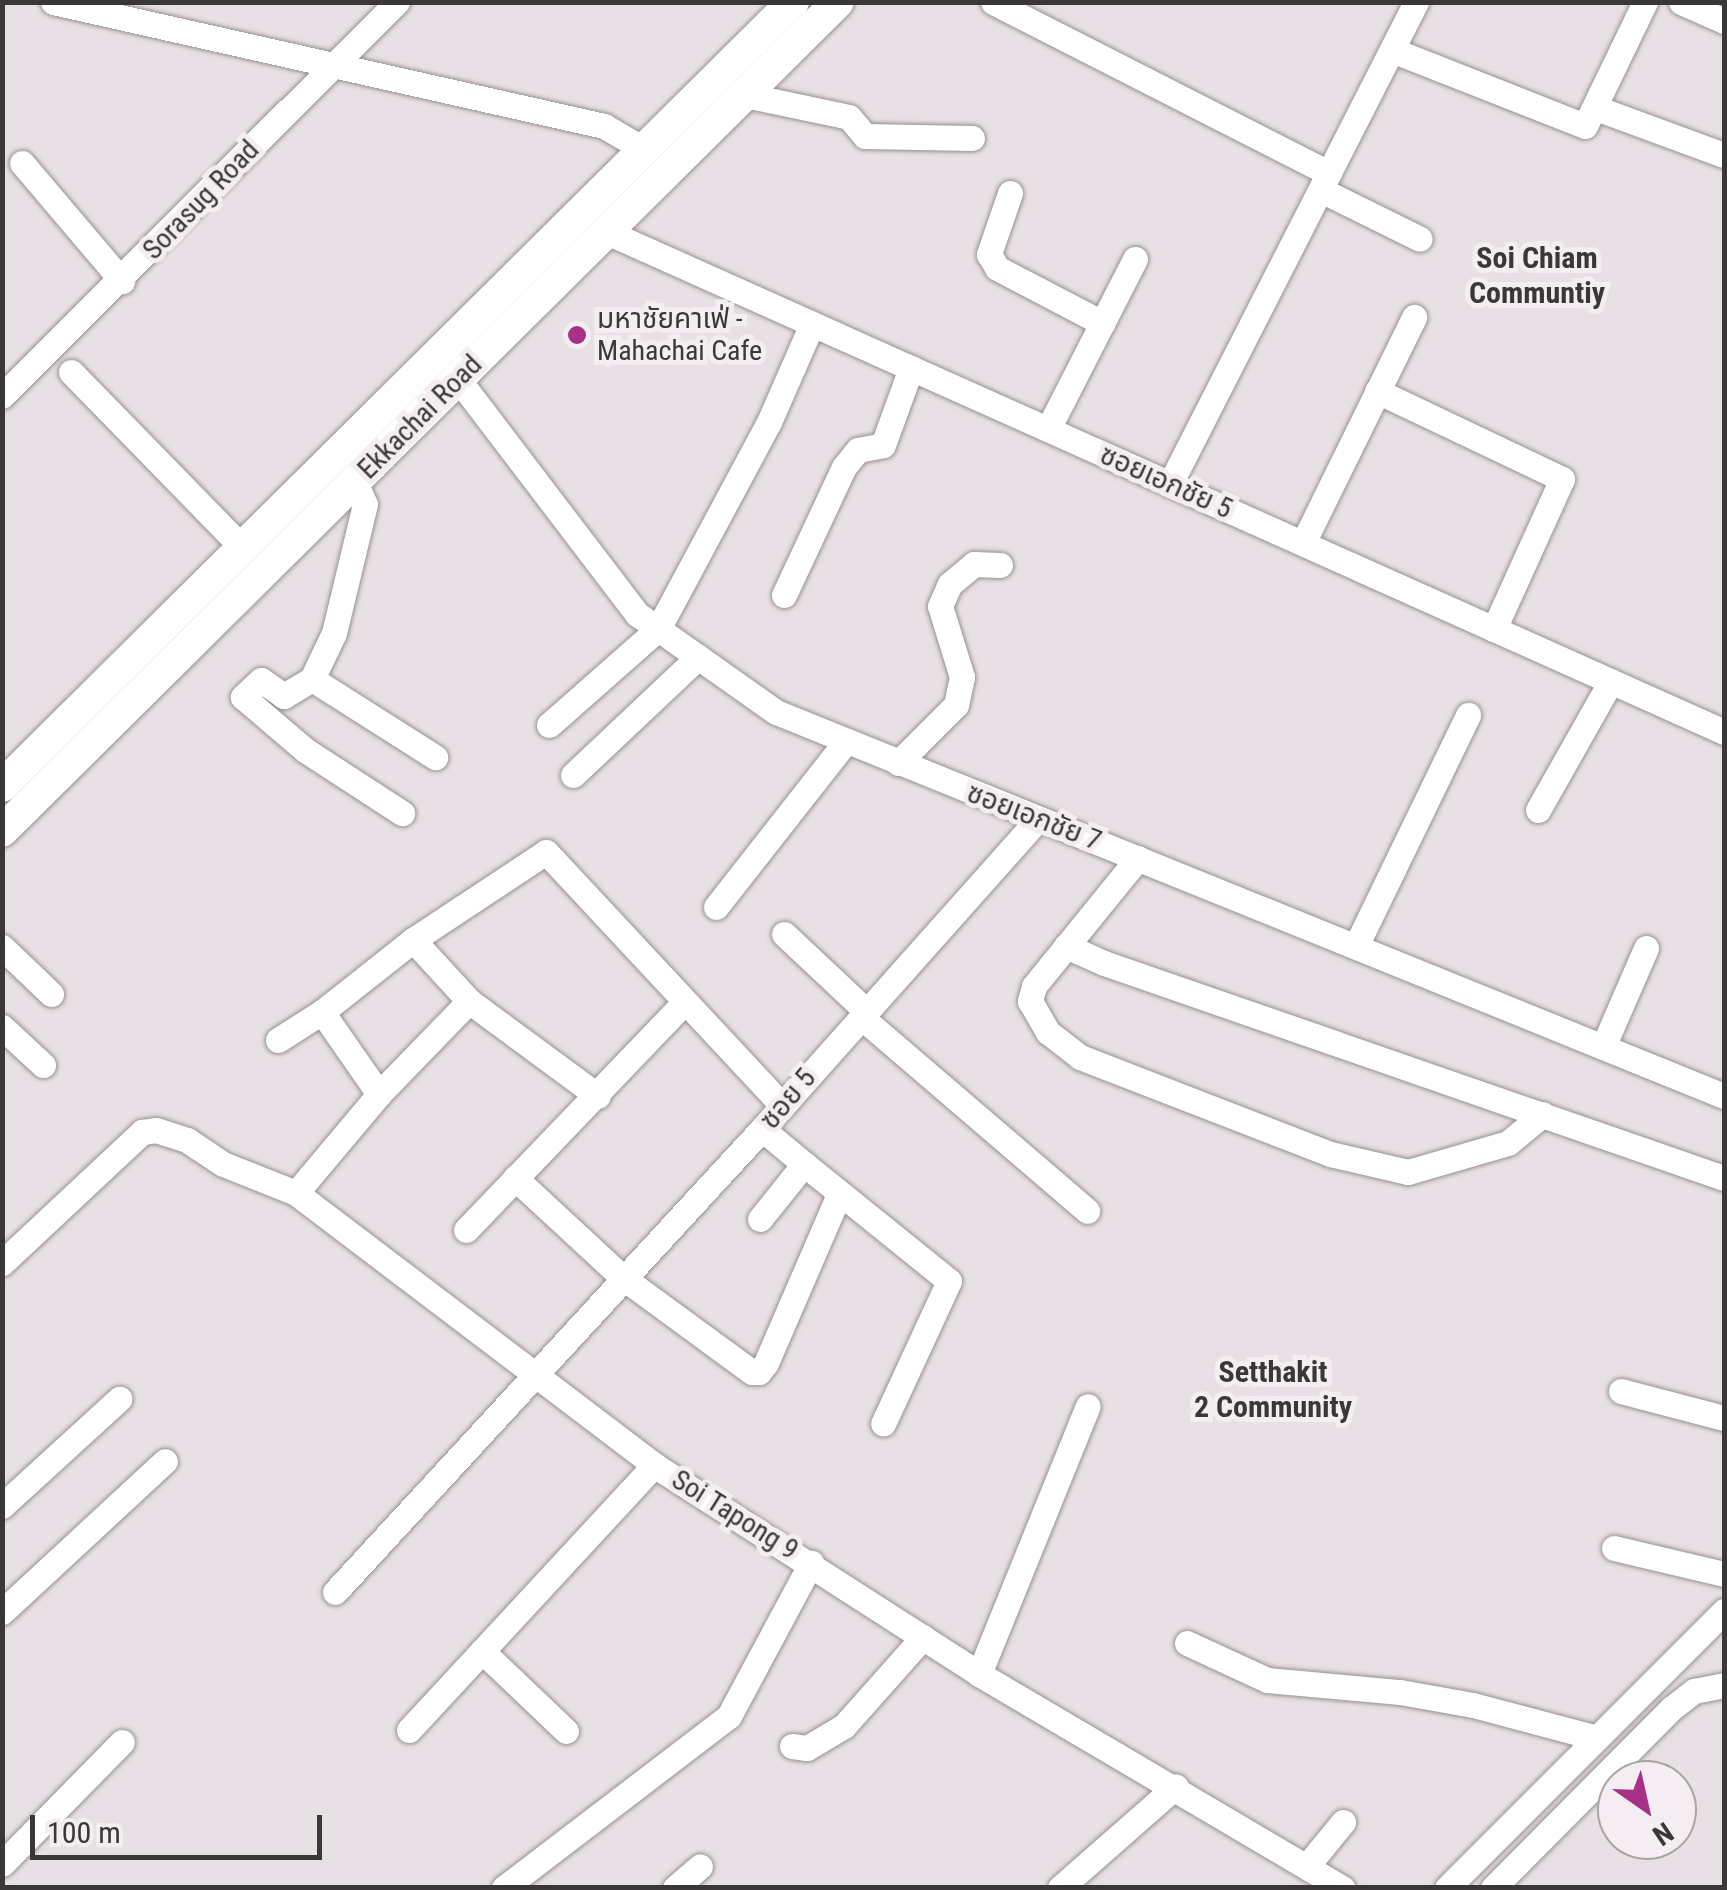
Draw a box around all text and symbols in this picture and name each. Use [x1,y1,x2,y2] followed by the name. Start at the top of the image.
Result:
[136,133,266,267] street label: Sorasug Road
[1469,240,1605,310] district label: Soi Chiam Communtiy
[597,302,762,368] place label: มหาชัยคาเฟ่ - Mahachai Cafe
[566,324,588,346] marker: มหาชัยคาเฟ่ - Mahachai Cafe
[351,348,489,486] street label: Ekkachai Road
[1095,438,1237,526] street label: ซอยเอกชัย 5
[962,776,1106,858] street label: ซอยเอกชัย 7
[753,1062,823,1136] street label: ซอย 5
[1194,1354,1352,1424] district label: Setthakit 2 Community
[665,1463,805,1567] street label: Soi Tapong 9
[1597,1760,1697,1860] north arrow
[35,1795,328,1857] scale bar
[47,1815,121,1850] text: 100 m
[1647,1815,1679,1852] text: N

